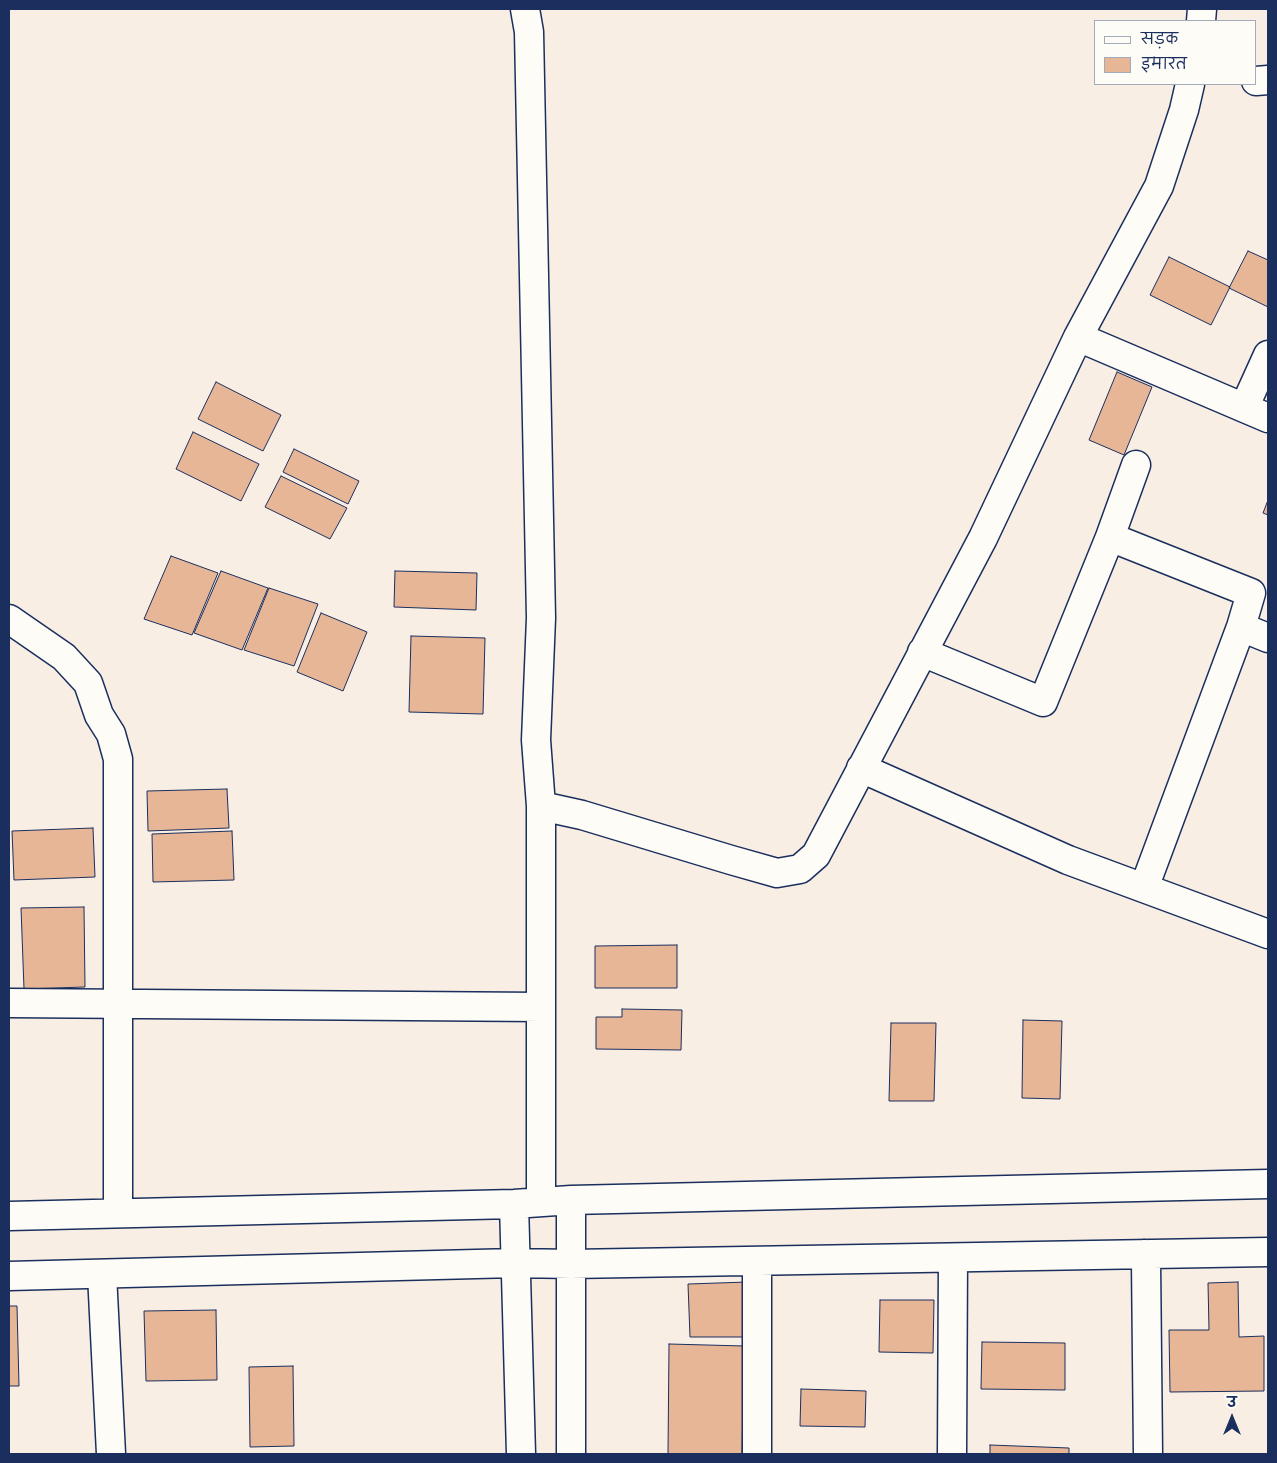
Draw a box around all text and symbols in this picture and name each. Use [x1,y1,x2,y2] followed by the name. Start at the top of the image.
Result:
[1094,20,1257,85] legend
[1141,30,1178,49] text: सड़क
[1141,55,1187,74] text: इमारत
[1207,1393,1257,1443] north arrow
[1227,1394,1237,1411] text: उ

